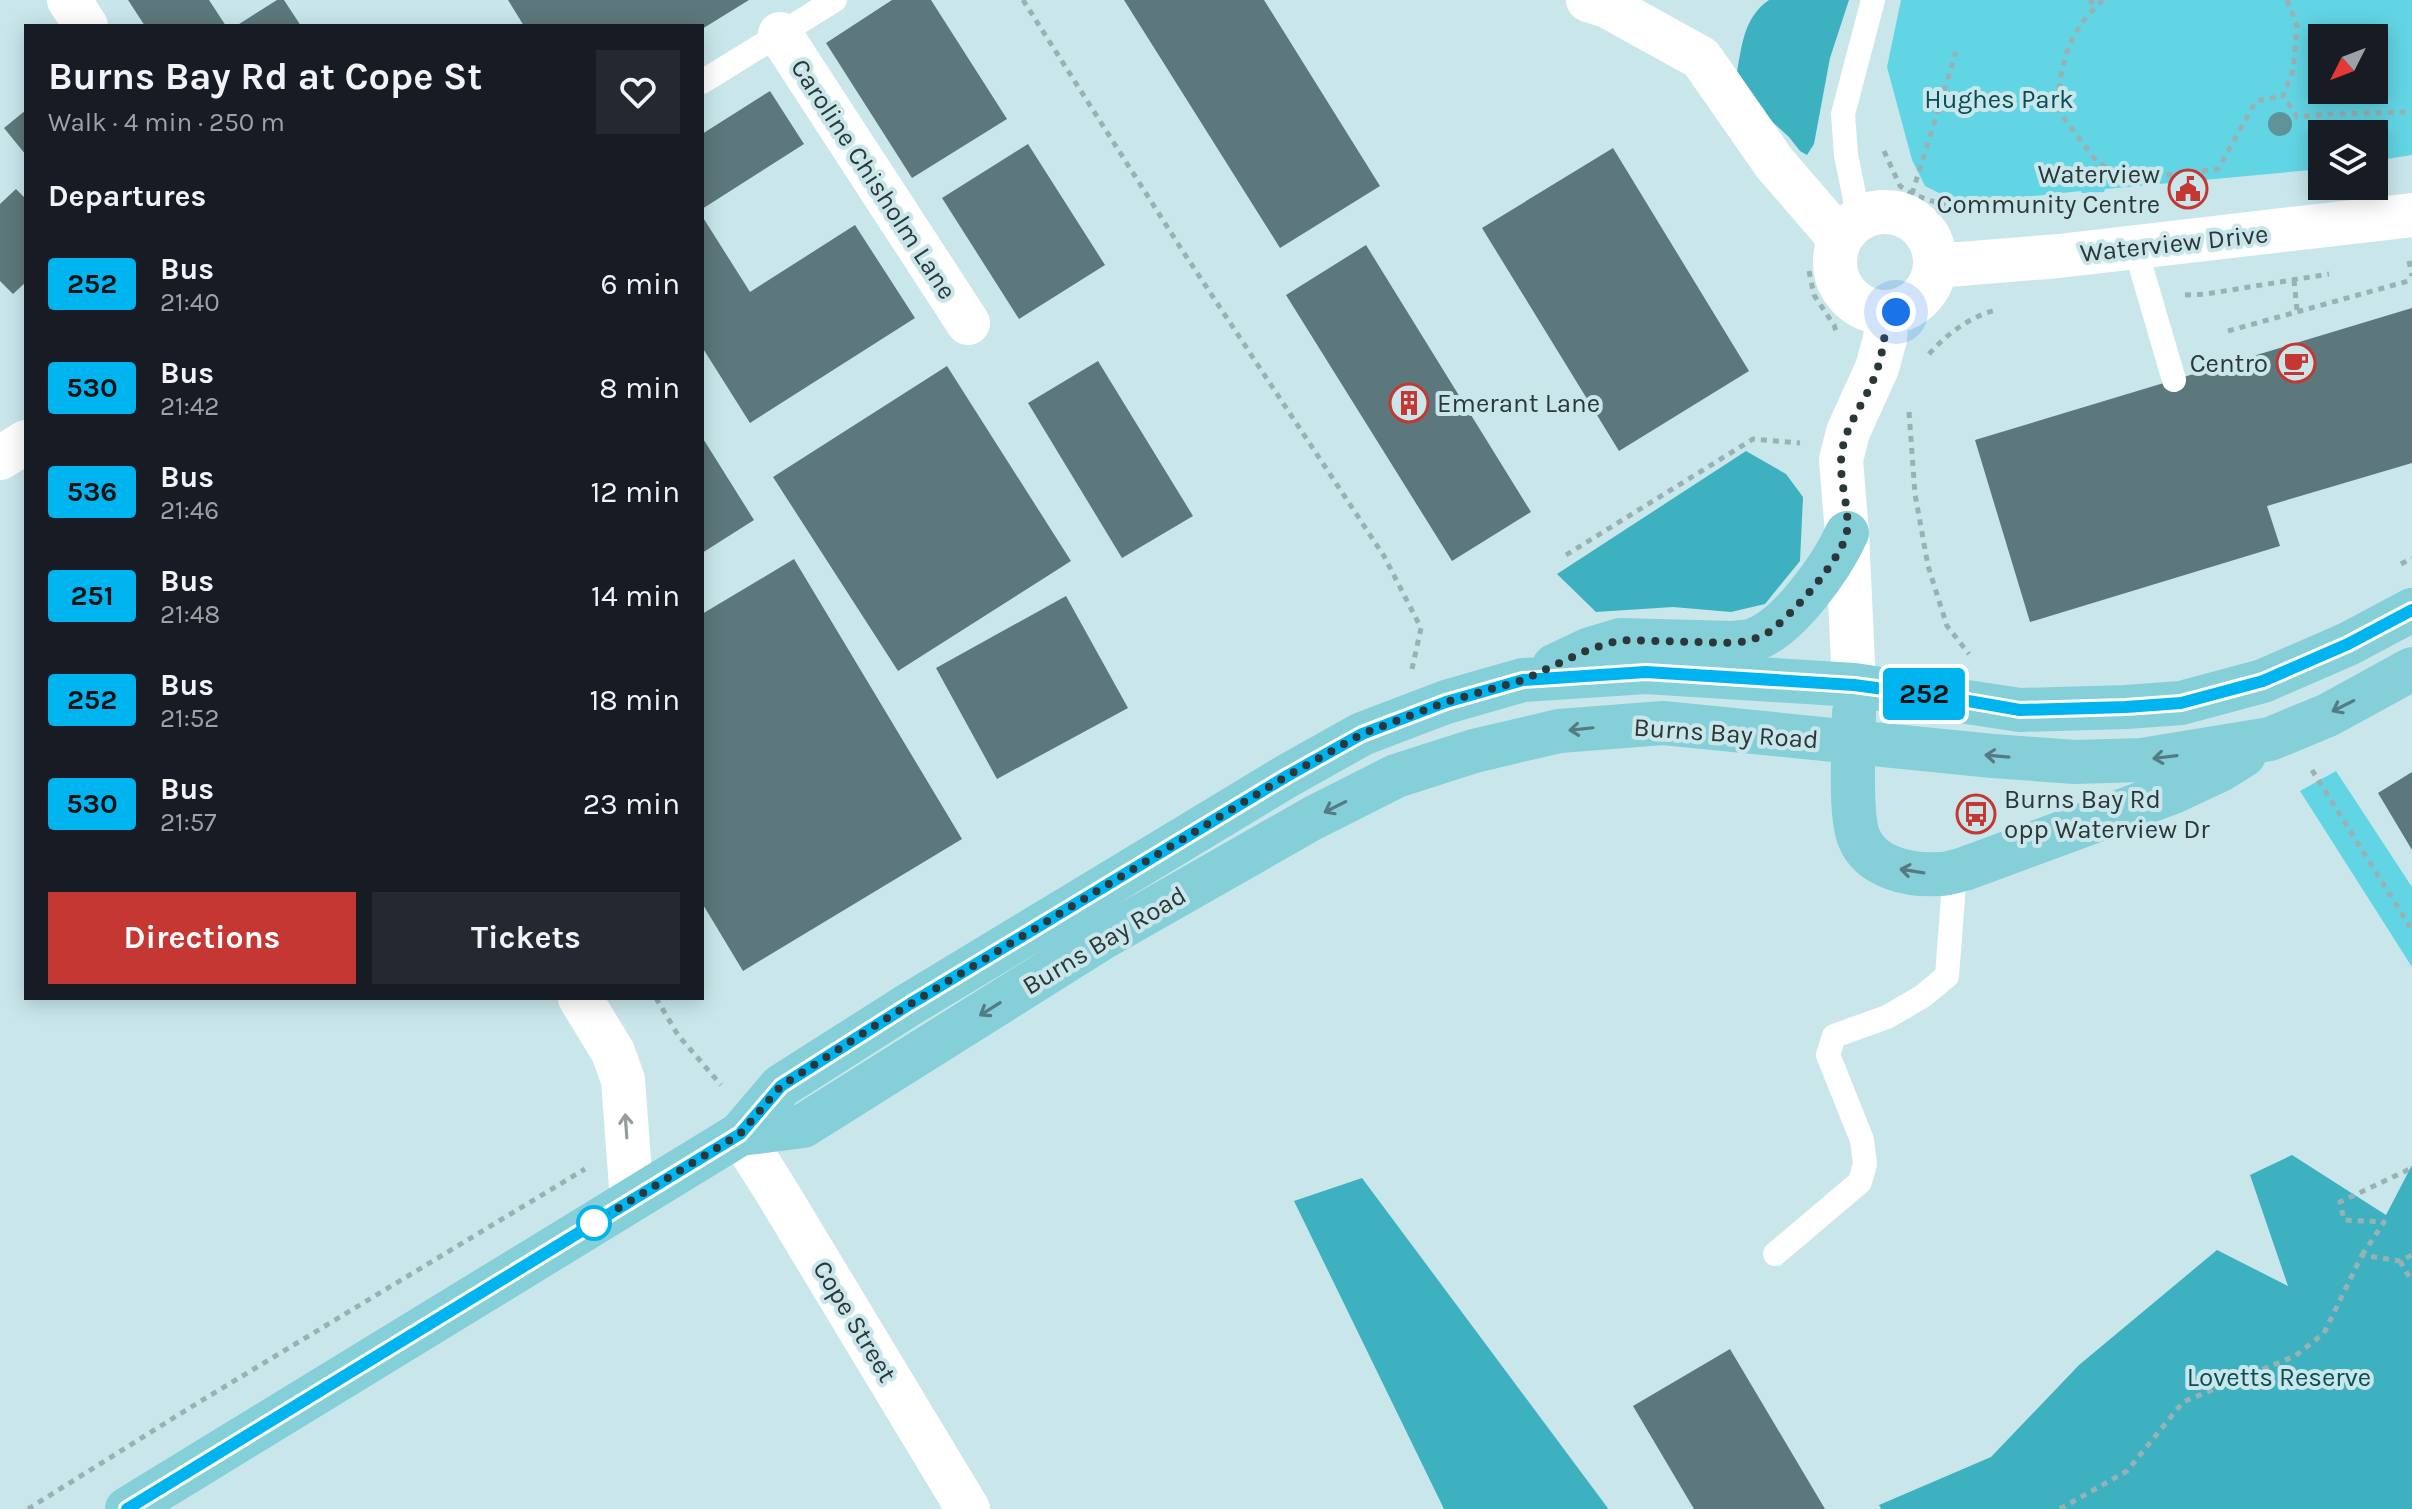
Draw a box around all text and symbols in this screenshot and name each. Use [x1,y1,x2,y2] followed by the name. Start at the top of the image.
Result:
[2308,24,2388,104] north arrow
[2308,24,2388,200] map controls
[596,50,680,134] button: heart
[784,53,963,305] street label: Caroline Chisholm Lane
[48,54,482,99] text: Burns Bay Rd at Cope St
[1924,84,2074,115] park label: Hughes Park
[48,107,285,138] text: Walk · 4 min · 250 m
[2308,120,2388,200] button: layers
[1936,159,2160,220] place label: Waterview Community Centre
[2167,168,2209,210] public building icon: Waterview Community Centre
[48,178,206,214] text: Departures
[2078,218,2270,269] street label: Waterview Drive
[160,251,214,287] text: Bus
[601,266,680,302] text: 6 min
[67,267,117,300] text: 252
[160,287,220,318] text: 21:40
[1876,292,1916,332] your location
[2275,342,2317,384] cafe icon: Centro
[2190,348,2268,379] place label: Centro
[160,355,214,391] text: Bus
[599,370,680,406] text: 8 min
[66,371,118,404] text: 530
[1388,382,1430,424] building icon: Emerant Lane
[1437,388,1600,419] place label: Emerant Lane
[160,391,219,422] text: 21:42
[160,459,214,495] text: Bus
[590,474,680,510] text: 12 min
[67,475,117,508] text: 536
[160,495,219,526] text: 21:46
[160,563,214,599] text: Bus
[591,578,680,614] text: 14 min
[70,579,114,612] text: 251
[160,599,220,630] text: 21:48
[160,667,214,703] text: Bus
[1878,668,1970,720] line badge: 252
[1899,677,1949,710] text: 252
[589,682,680,718] text: 18 min
[67,683,117,716] text: 252
[2332,699,2356,715] one-way arrow
[160,703,219,734] text: 21:52
[1632,712,1820,755] street label: Burns Bay Road
[1568,721,1595,736] one-way arrow
[1984,748,2011,763] one-way arrow
[2153,750,2178,765] one-way arrow
[160,771,214,807] text: Bus
[2004,784,2210,845] place label: Burns Bay Rd opp Waterview Dr
[583,786,680,822] text: 23 min
[66,787,118,820] text: 530
[1955,793,1997,835] bus stop icon: Burns Bay Rd opp Waterview Dr
[1324,800,1348,815] one-way arrow
[160,807,217,838] text: 21:57
[1900,863,1925,878] one-way arrow
[1017,879,1192,1001] street label: Burns Bay Road
[48,892,356,984] button: Directions
[372,892,680,984] button: Tickets
[979,1002,1002,1018] one-way arrow
[618,1113,633,1140] one-way arrow
[577,1206,611,1240] unlabelled marker
[806,1255,903,1388] street label: Cope Street
[2187,1362,2371,1393] park label: Lovetts Reserve

